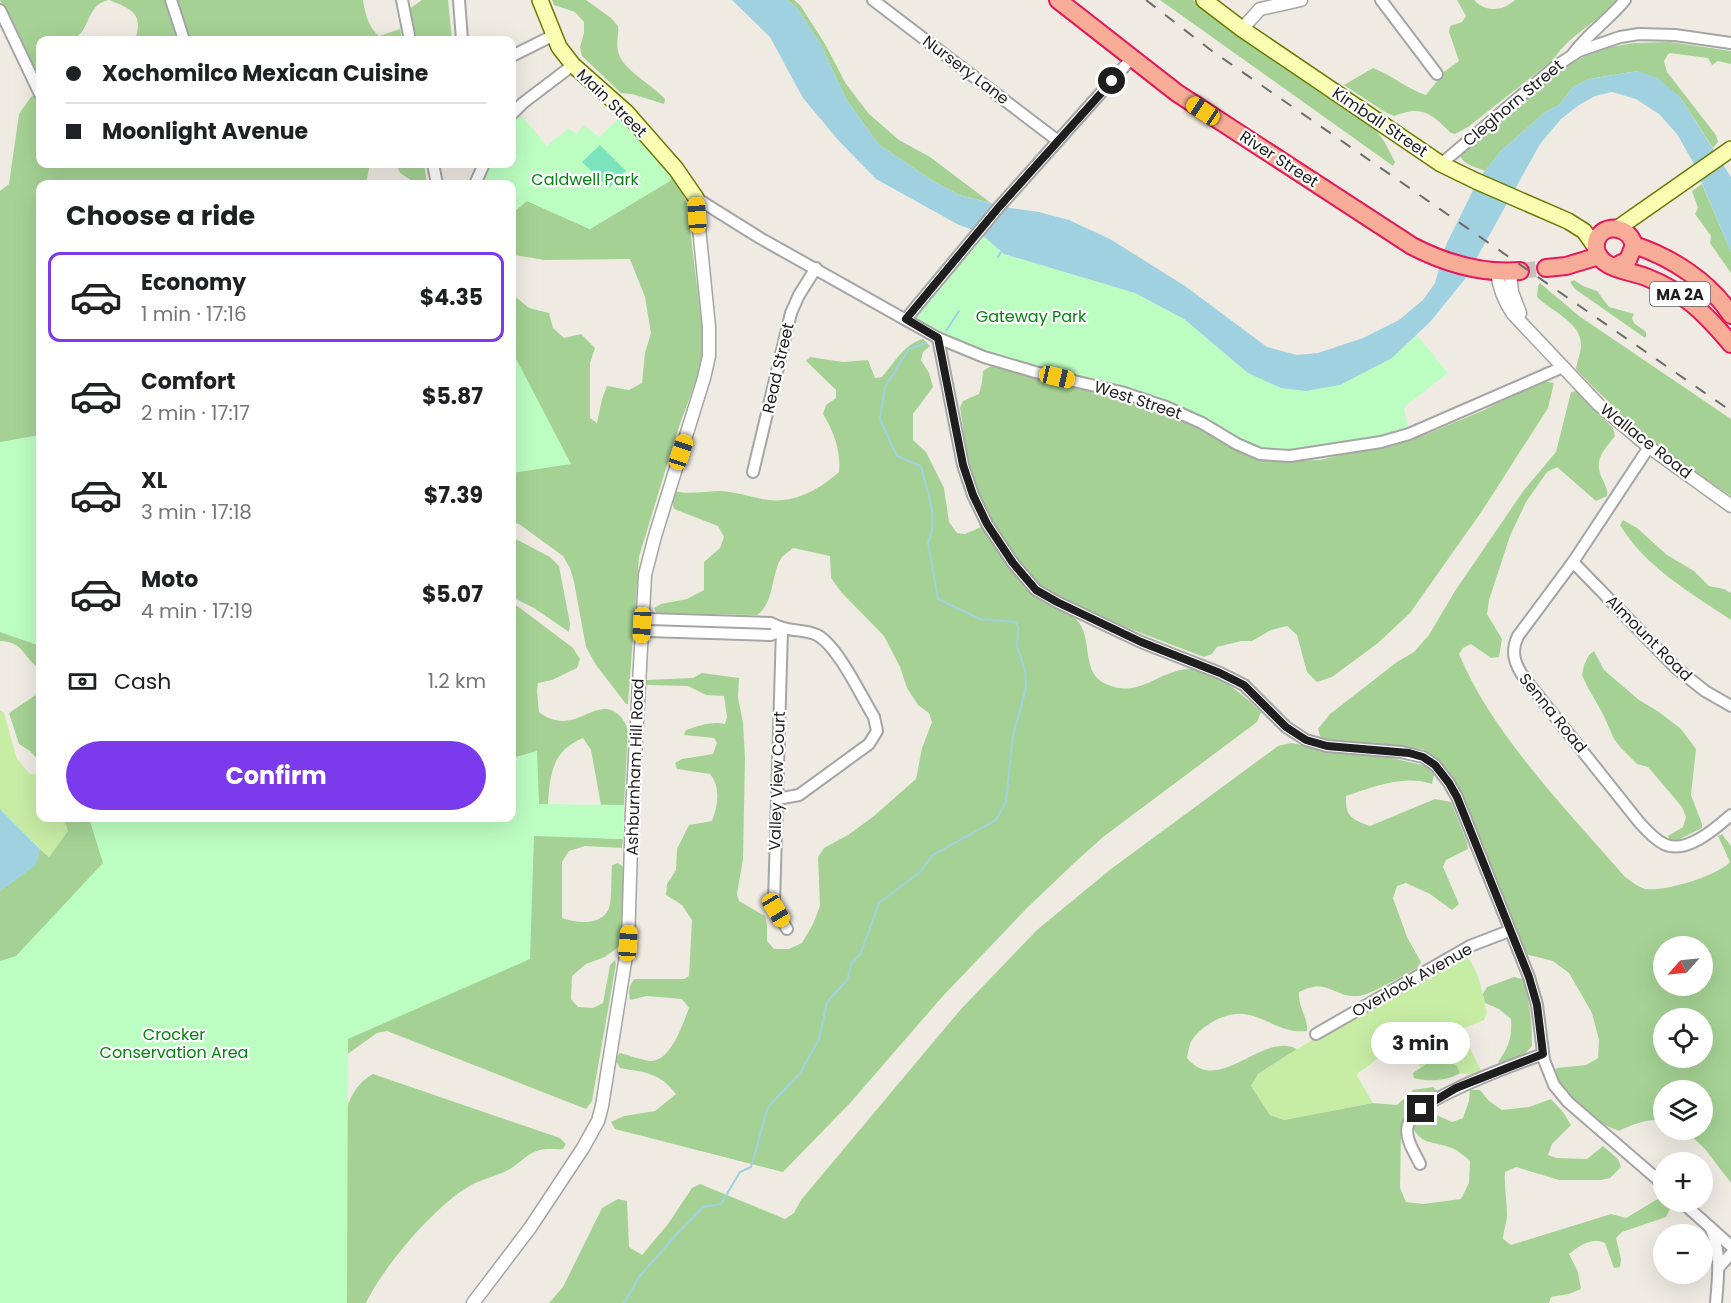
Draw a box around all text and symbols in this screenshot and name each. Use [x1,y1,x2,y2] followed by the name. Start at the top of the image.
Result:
[918,30,1014,110] street label: Nursery Lane
[1458,54,1568,152] street label: Cleghorn Street
[102,58,428,89] text: Xochomilco Mexican Cuisine
[572,64,652,143] street label: Main Street
[1098,67,1125,94] route start
[1328,82,1432,163] street label: Kimball Street
[1183,93,1223,129] car
[102,116,308,147] text: Moonlight Avenue
[1235,125,1323,193] street label: River Street
[531,168,639,191] park label: Caldwell Park
[687,196,707,234] car
[66,197,255,234] text: Choose a ride
[141,267,246,298] text: Economy
[69,270,123,324] icon: car
[420,282,483,313] text: $4.35
[1650,282,1710,306] road number: MA 2A
[141,300,247,328] text: 1 min · 17:16
[976,305,1087,328] park label: Gateway Park
[756,320,800,416] street label: Read Street
[1037,364,1077,390] car
[141,366,235,397] text: Comfort
[69,369,123,423] icon: car
[1091,375,1185,425] street label: West Street
[422,381,483,412] text: $5.87
[1595,398,1697,484] street label: Wallace Road
[141,399,250,427] text: 2 min · 17:17
[667,432,695,472] car
[141,465,167,496] text: XL
[69,468,123,522] icon: car
[424,480,483,511] text: $7.39
[141,498,252,526] text: 3 min · 17:18
[141,564,198,595] text: Moto
[69,567,123,621] icon: car
[422,579,483,610] text: $5.07
[1601,590,1697,686] street label: Almount Road
[141,597,253,625] text: 4 min · 17:19
[632,607,652,643] car
[66,665,99,698] icon: cash
[114,666,171,697] text: Cash
[428,667,486,695] text: 1.2 km
[1514,668,1592,758] street label: Senna Road
[620,678,650,856] street label: Ashburnham Hill Road
[763,711,791,851] street label: Valley View Court
[66,741,486,810] button: Confirm
[759,890,793,930] car
[618,924,638,962] car
[1653,936,1713,996] north arrow
[1653,936,1713,1284] map controls
[1348,937,1476,1023] street label: Overlook Avenue
[1653,1008,1713,1068] button: locate
[1372,1022,1470,1064] callout: 3 min
[100,1023,248,1064] park label: Crocker Conservation Area
[1392,1029,1449,1057] text: 3 min
[1653,1080,1713,1140] button: layers
[1407,1095,1434,1122] route end
[1653,1152,1713,1212] button: +
[1653,1224,1713,1284] button: −

